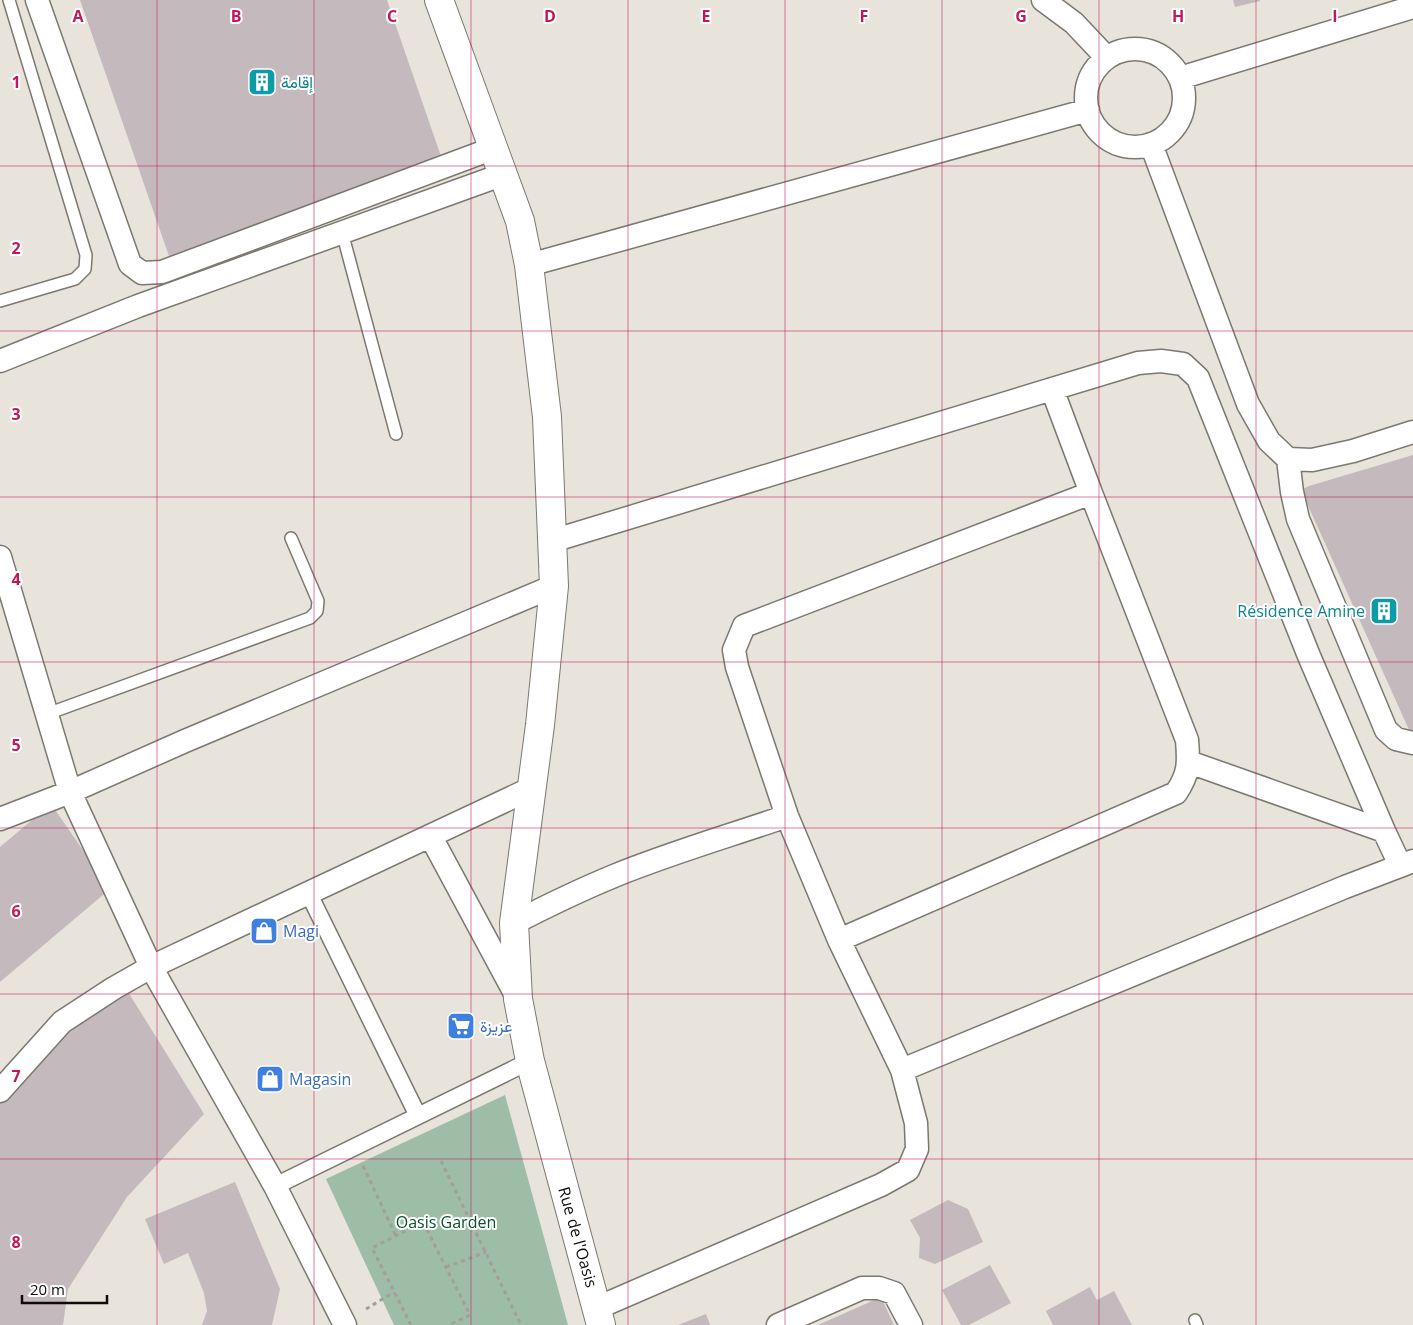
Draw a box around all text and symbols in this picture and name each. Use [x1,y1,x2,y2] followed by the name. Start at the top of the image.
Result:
[72,5,84,27] text: A
[231,5,241,27] text: B
[387,5,397,27] text: C
[544,5,556,27] text: D
[702,5,711,27] text: E
[860,5,868,27] text: F
[1015,5,1027,27] text: G
[1172,5,1184,27] text: H
[1332,5,1338,27] text: I
[247,67,277,97] building icon: إقامة
[11,71,21,93] text: 1
[281,71,313,93] place label: إقامة
[11,237,21,259] text: 2
[11,403,21,425] text: 3
[11,568,21,590] text: 4
[1369,596,1399,626] building icon: Résidence Amine
[1237,600,1365,622] place label: Résidence Amine
[11,734,21,756] text: 5
[11,900,21,922] text: 6
[249,916,279,946] shop icon: Magi
[283,920,319,942] place label: Magi
[446,1011,476,1041] supermarket icon: عزيزة
[480,1015,512,1037] place label: عزيزة
[255,1064,285,1094] shop icon: Magasin
[11,1065,21,1087] text: 7
[289,1068,351,1090] place label: Magasin
[553,1184,603,1290] street label: Rue de l'Oasis
[396,1211,496,1233] park label: Oasis Garden
[11,1231,21,1253] text: 8
[22,1272,108,1304] scale bar
[30,1279,65,1299] text: 20 m

